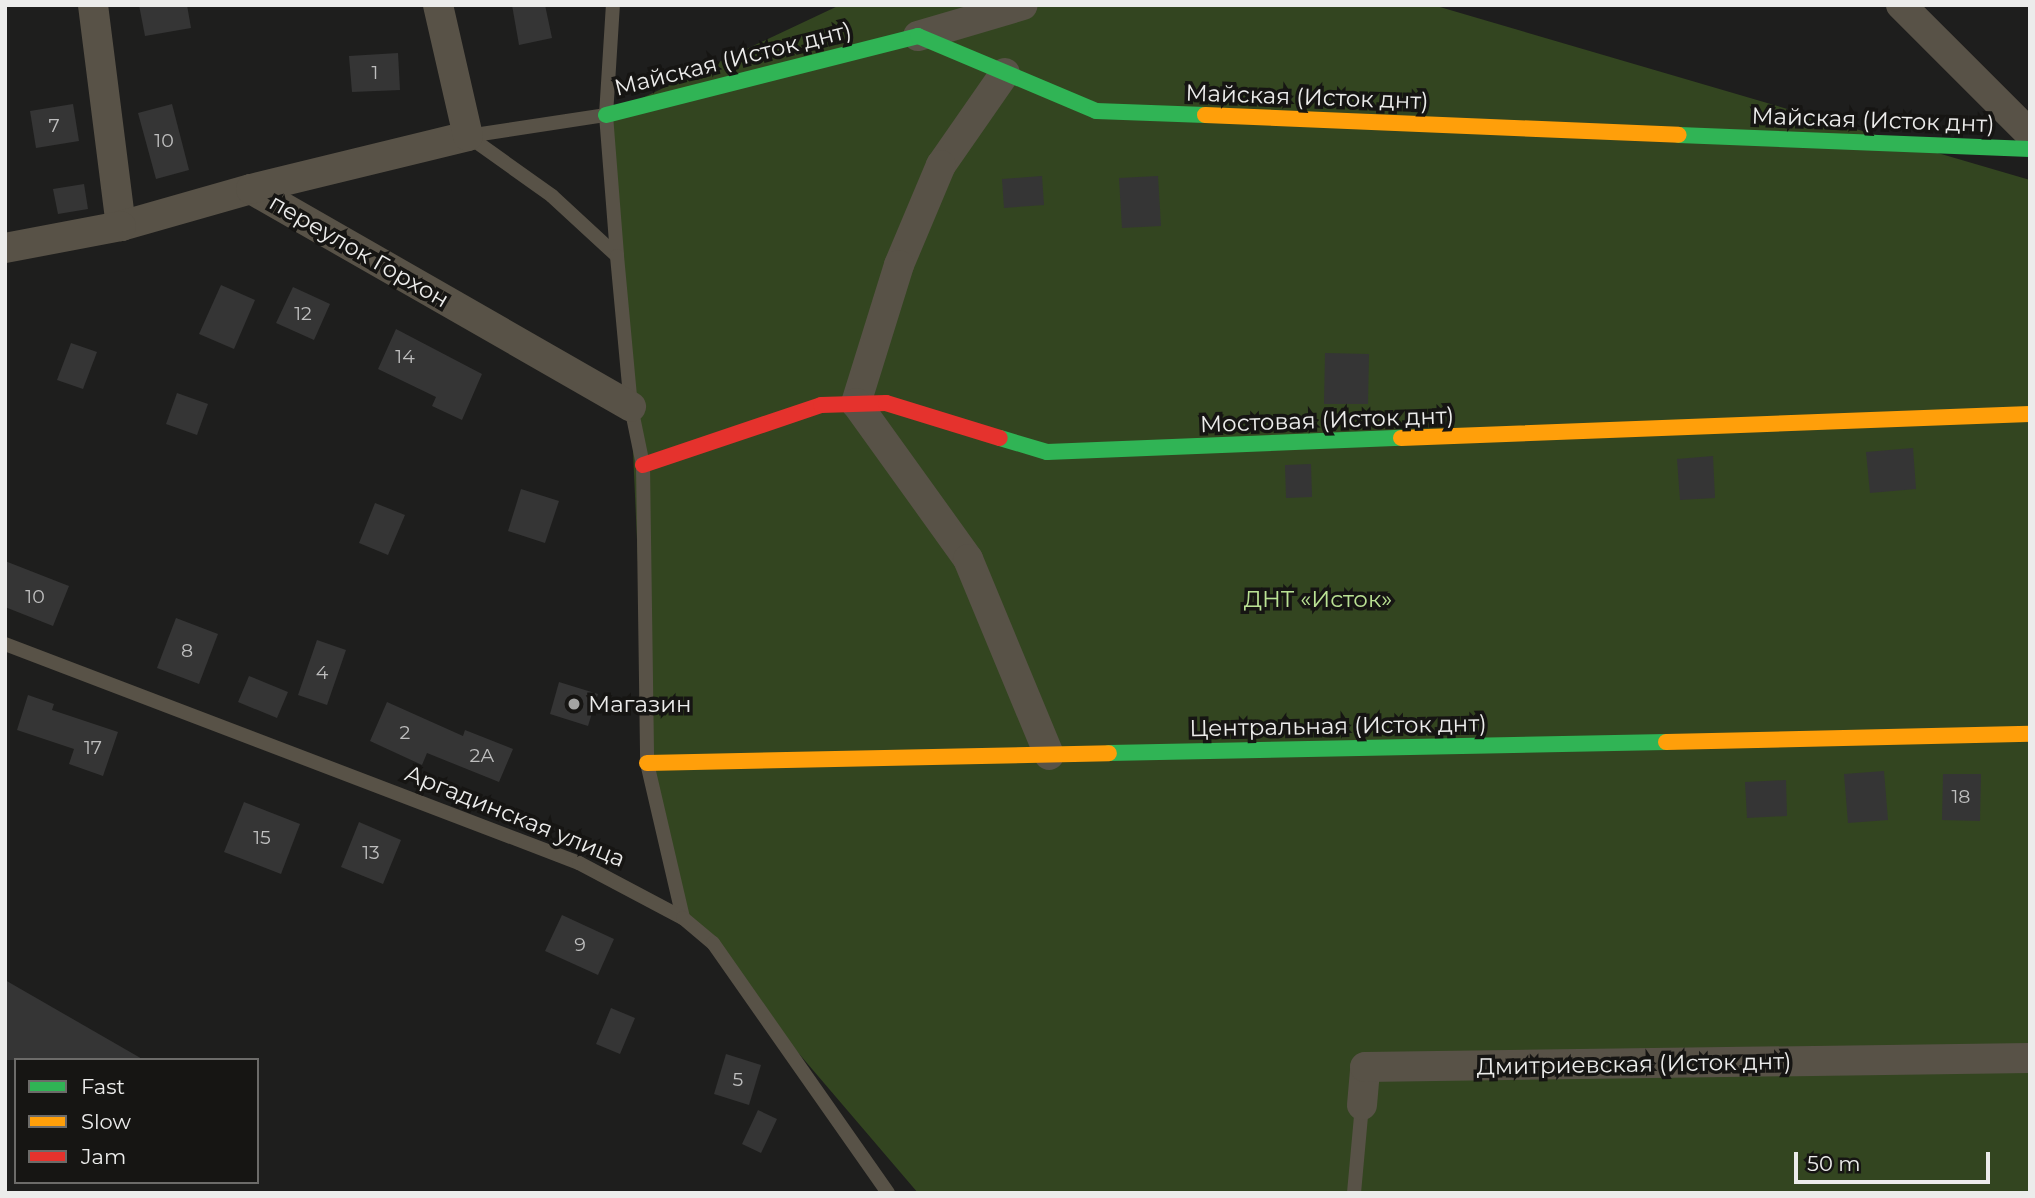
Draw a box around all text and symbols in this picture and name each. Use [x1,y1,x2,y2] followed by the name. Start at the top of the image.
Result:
[612,16,854,102] street label: Майская (Исток днт)
[372,62,378,84] house number: 1
[1185,79,1429,115] street label: Майская (Исток днт)
[1751,102,1995,138] street label: Майская (Исток днт)
[48,115,60,137] house number: 7
[154,130,174,152] house number: 10
[264,188,454,314] street label: переулок Горхон
[294,303,312,325] house number: 12
[395,346,415,368] house number: 14
[1199,402,1455,438] street label: Мостовая (Исток днт)
[1244,585,1392,613] park label: ДНТ «Исток»
[25,586,45,608] house number: 10
[181,640,193,662] house number: 8
[316,662,328,684] house number: 4
[588,690,692,718] place label: Магазин
[566,696,582,712] marker: Магазин
[1189,710,1487,742] street label: Центральная (Исток днт)
[400,722,410,744] house number: 2
[84,737,102,759] house number: 17
[470,745,494,767] house number: 2А
[401,759,629,873] street label: Аргадинская улица
[1952,786,1970,808] house number: 18
[253,827,271,849] house number: 15
[362,842,380,864] house number: 13
[574,934,586,956] house number: 9
[1476,1047,1792,1081] street label: Дмитриевская (Исток днт)
[14,1058,259,1184] legend
[733,1069,743,1091] house number: 5
[81,1074,125,1099] text: Fast
[81,1109,131,1134] text: Slow
[1797,1138,1993,1182] scale bar
[81,1144,126,1169] text: Jam
[1807,1151,1861,1176] text: 50 m

